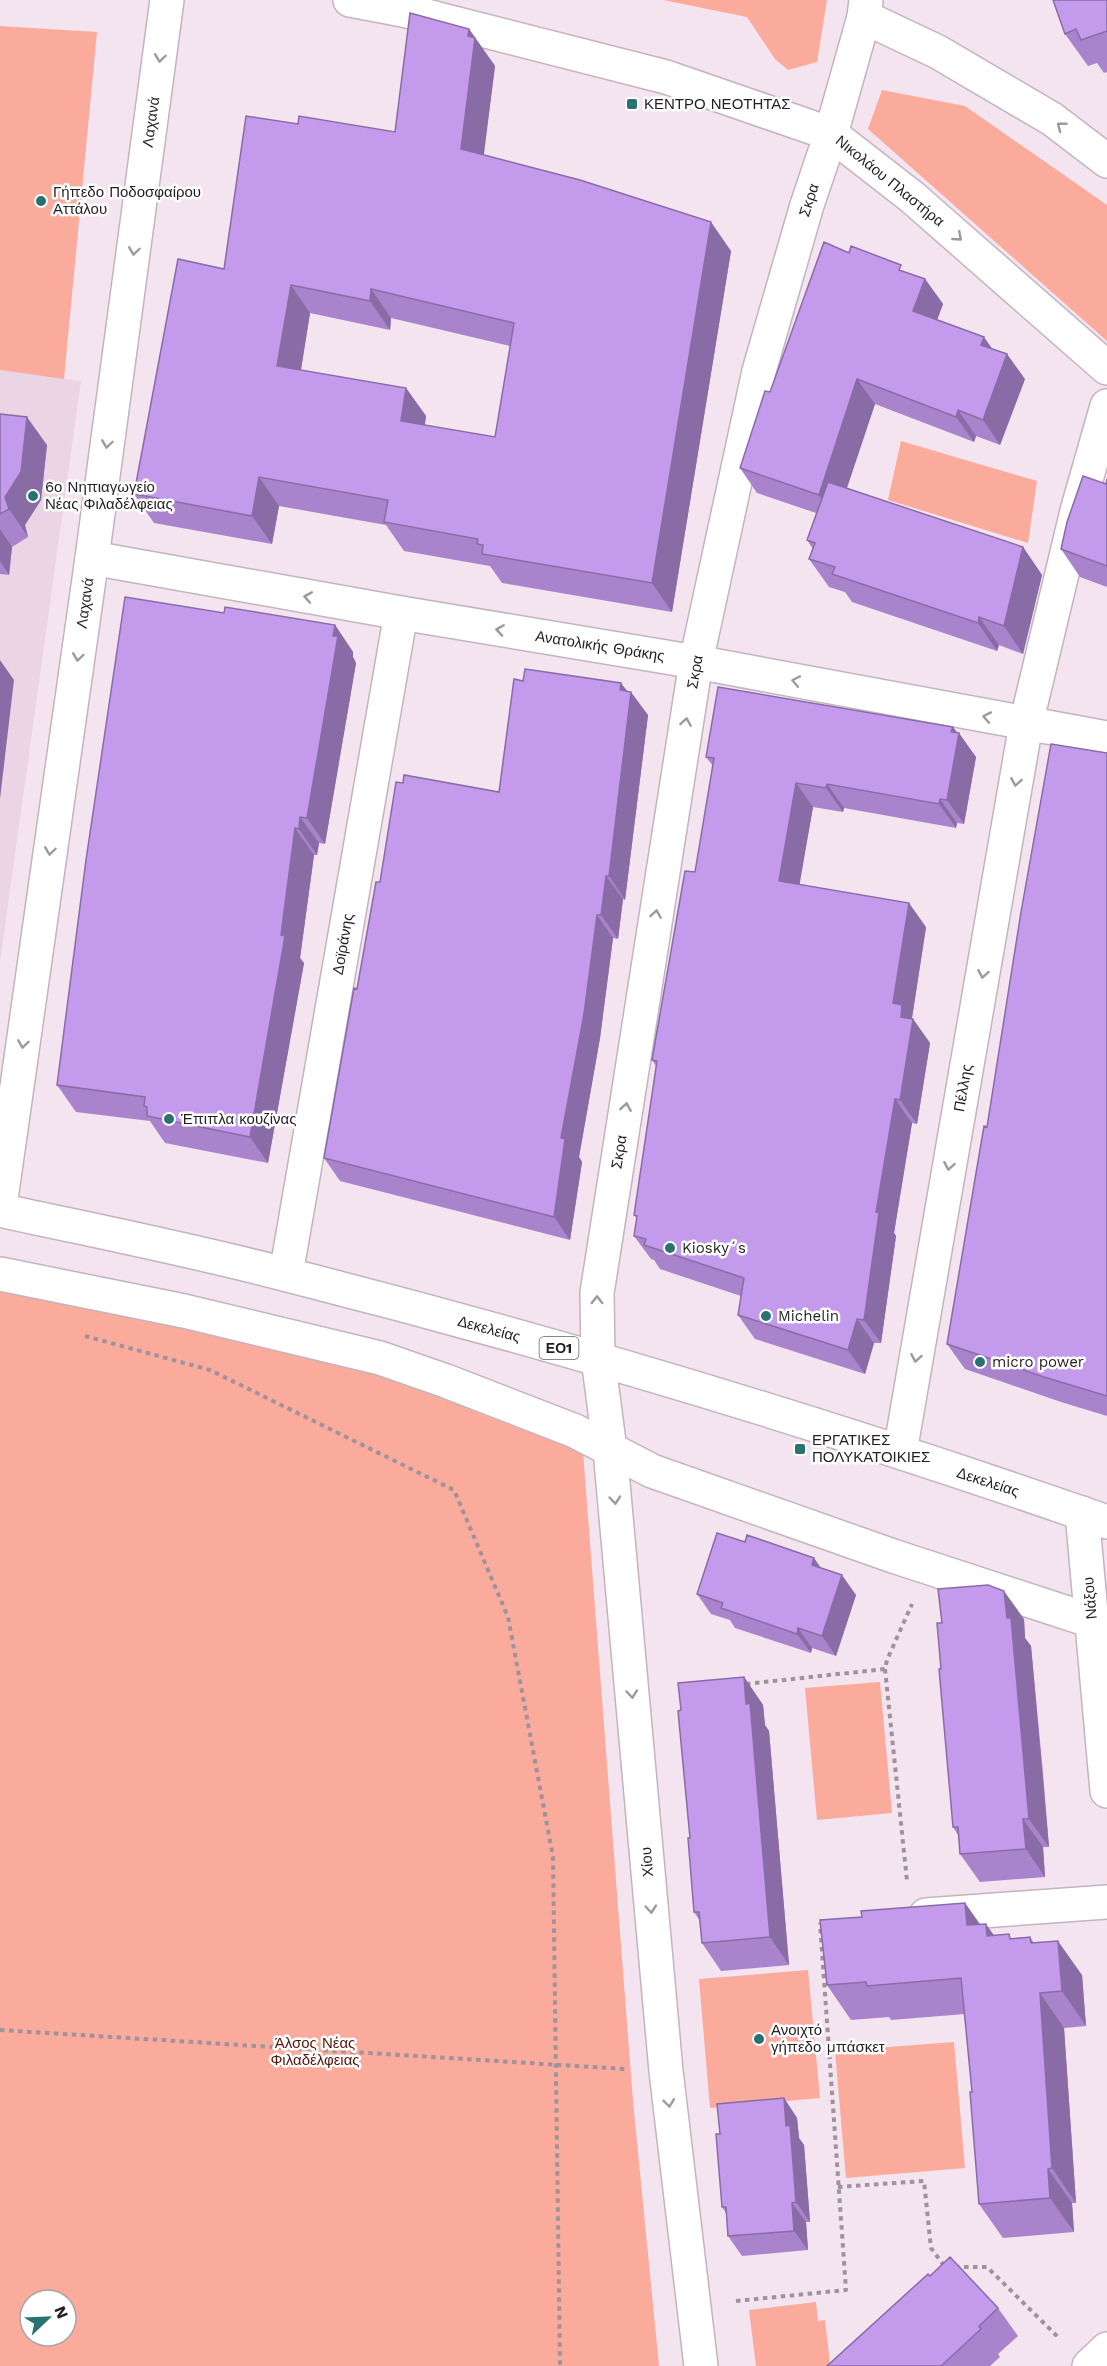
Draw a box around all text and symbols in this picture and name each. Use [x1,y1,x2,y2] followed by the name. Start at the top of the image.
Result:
[154,53,166,63] one-way arrow
[139,95,164,149] street label: Λαχανά
[644,95,791,113] place label: ΚΕΝΤΡΟ ΝΕΟΤΗΤΑΣ
[625,97,639,111] marker: ΚΕΝΤΡΟ ΝΕΟΤΗΤΑΣ
[1057,122,1068,133] one-way arrow
[832,132,948,231] street label: Νικολάου Πλαστήρα
[795,181,823,219] street label: Σκρα
[53,183,201,218] place label: Γήπεδο Ποδοσφαίρου Αττάλου
[34,194,48,208] marker: Γήπεδο Ποδοσφαίρου Αττάλου
[951,230,962,241] one-way arrow
[128,247,140,256] one-way arrow
[102,440,114,449] one-way arrow
[45,478,173,513] place label: 6ο Νηπιαγωγείο Νέας Φιλαδέλφειας
[26,489,40,503] marker: 6ο Νηπιαγωγείο Νέας Φιλαδέλφειας
[73,576,98,630] street label: Λαχανά
[303,591,313,603] one-way arrow
[495,624,505,636] one-way arrow
[534,627,666,665] street label: Ανατολικής Θράκης
[72,653,84,662] one-way arrow
[683,653,707,690] street label: Σκρα
[791,675,801,688] one-way arrow
[983,711,993,724] one-way arrow
[680,717,692,726] one-way arrow
[1010,777,1023,787] one-way arrow
[45,846,57,855] one-way arrow
[649,910,662,920] one-way arrow
[329,912,357,976] street label: Δοϊράνης
[977,970,989,979] one-way arrow
[17,1039,30,1048] one-way arrow
[950,1063,976,1113] street label: Πέλλης
[619,1102,632,1112] one-way arrow
[180,1110,296,1128] place label: Έπιπλα κουζίνας
[162,1112,176,1126] marker: Έπιπλα κουζίνας
[607,1133,631,1170] street label: Σκρα
[944,1162,956,1171] one-way arrow
[682,1239,746,1257] place label: Kiosky´s
[663,1241,677,1255] marker: Kiosky´s
[591,1295,603,1304] one-way arrow
[778,1307,839,1325] place label: Michelin
[759,1309,773,1323] marker: Michelin
[456,1312,522,1346] street label: Δεκελείας
[540,1337,578,1359] road number: ΕΟ1
[910,1353,923,1363] one-way arrow
[992,1353,1084,1371] place label: micro power
[973,1355,987,1369] marker: micro power
[812,1431,930,1466] place label: ΕΡΓΑΤΙΚΕΣ ΠΟΛΥΚΑΤΟΙΚΙΕΣ
[793,1442,807,1456] marker: ΕΡΓΑΤΙΚΕΣ ΠΟΛΥΚΑΤΟΙΚΙΕΣ
[955,1464,1021,1500] street label: Δεκελείας
[608,1495,621,1504] one-way arrow
[1079,1576,1101,1620] street label: Νάξου
[625,1689,638,1699] one-way arrow
[637,1846,657,1878] street label: Χίου
[644,1905,657,1914] one-way arrow
[771,2021,885,2056] place label: Ανοιχτό γήπεδο μπάσκετ
[752,2032,766,2046] marker: Ανοιχτό γήπεδο μπάσκετ
[270,2034,360,2069] park label: Άλσος Νέας Φιλαδέλφειας
[663,2099,675,2108] one-way arrow
[18,2288,78,2348] north arrow
[50,2303,72,2322] text: N

